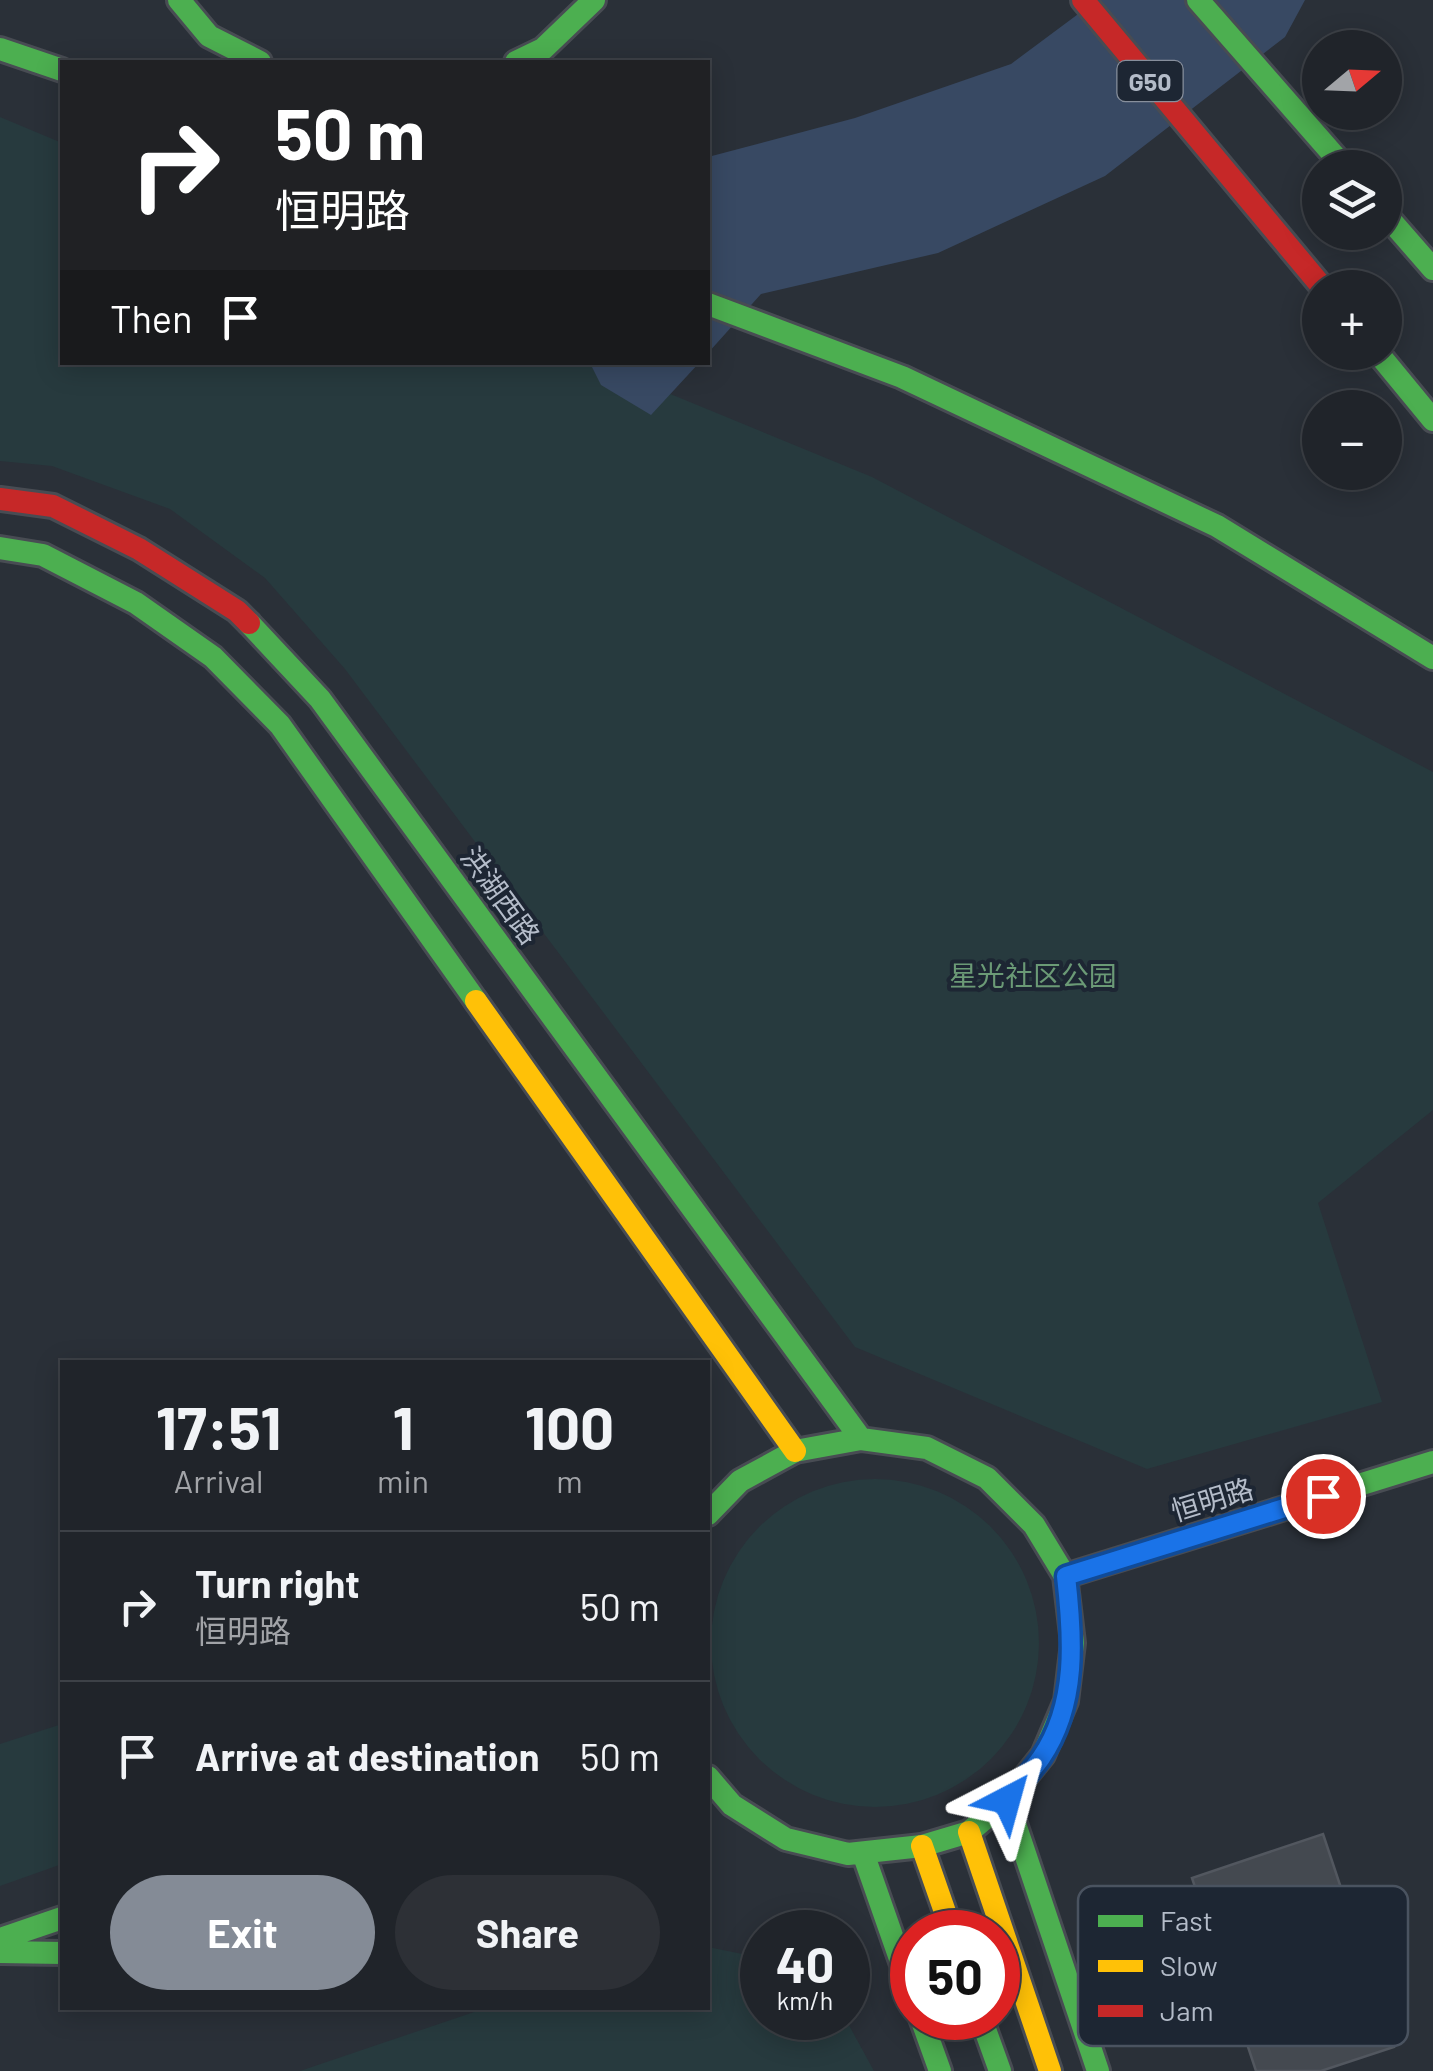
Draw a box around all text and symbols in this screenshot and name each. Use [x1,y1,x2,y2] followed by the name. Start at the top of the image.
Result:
[1302,30,1402,130] north arrow
[1302,30,1402,490] map controls
[1118,61,1182,101] road number: G50
[275,90,425,174] text: 50 m
[110,100,240,230] icon: right
[1302,150,1402,250] button: layers
[275,182,410,236] text: 恒明路
[1302,270,1402,370] button: +
[213,290,268,345] icon: arrive
[110,295,193,341] text: Then
[1302,390,1402,490] button: −
[454,840,548,950] street label: 洪湖西路
[949,958,1117,992] park label: 星光社区公园
[156,1390,281,1462] text: 17:51
[392,1390,414,1462] text: 1
[525,1390,614,1462] text: 100
[1281,1454,1366,1539] pin
[174,1461,263,1499] text: Arrival
[377,1461,429,1499] text: min
[556,1461,583,1499] text: m
[1296,1469,1351,1524] icon: arrive
[1167,1470,1257,1528] street label: 恒明路
[195,1560,360,1606] text: Turn right
[110,1579,165,1634] icon: right
[580,1583,660,1629] text: 50 m
[195,1611,291,1649] text: 恒明路
[110,1729,165,1784] icon: arrive
[195,1733,540,1779] text: Arrive at destination
[580,1733,660,1779] text: 50 m
[955,1748,1059,1852] position arrow
[110,1875,375,1990] button: Exit
[395,1875,660,1990] button: Share
[1078,1886,1408,2046] legend
[1160,1903,1213,1937] text: Fast
[890,1910,1020,2040] speed limit sign: 50
[776,1933,834,1993] text: 40
[1160,1948,1218,1982] text: Slow
[777,1985,833,2015] text: km/h
[1160,1993,1214,2027] text: Jam

